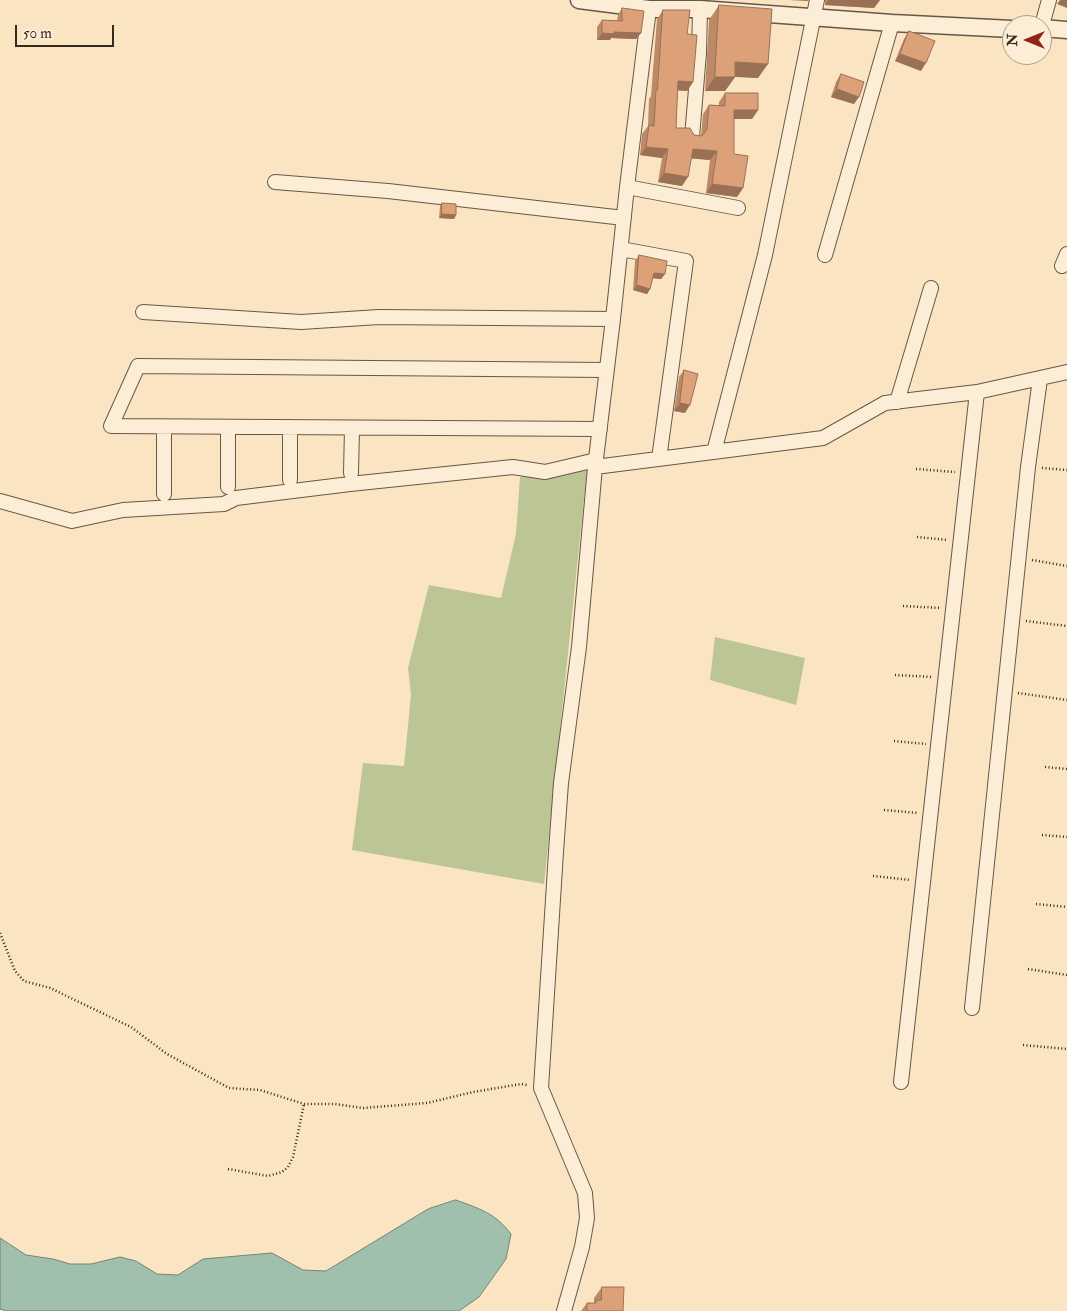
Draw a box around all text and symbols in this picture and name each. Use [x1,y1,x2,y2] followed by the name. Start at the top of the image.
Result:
[18,15,116,47] scale bar
[1002,15,1052,65] north arrow
[23,24,52,43] text: 50 m
[1004,34,1021,46] text: N

